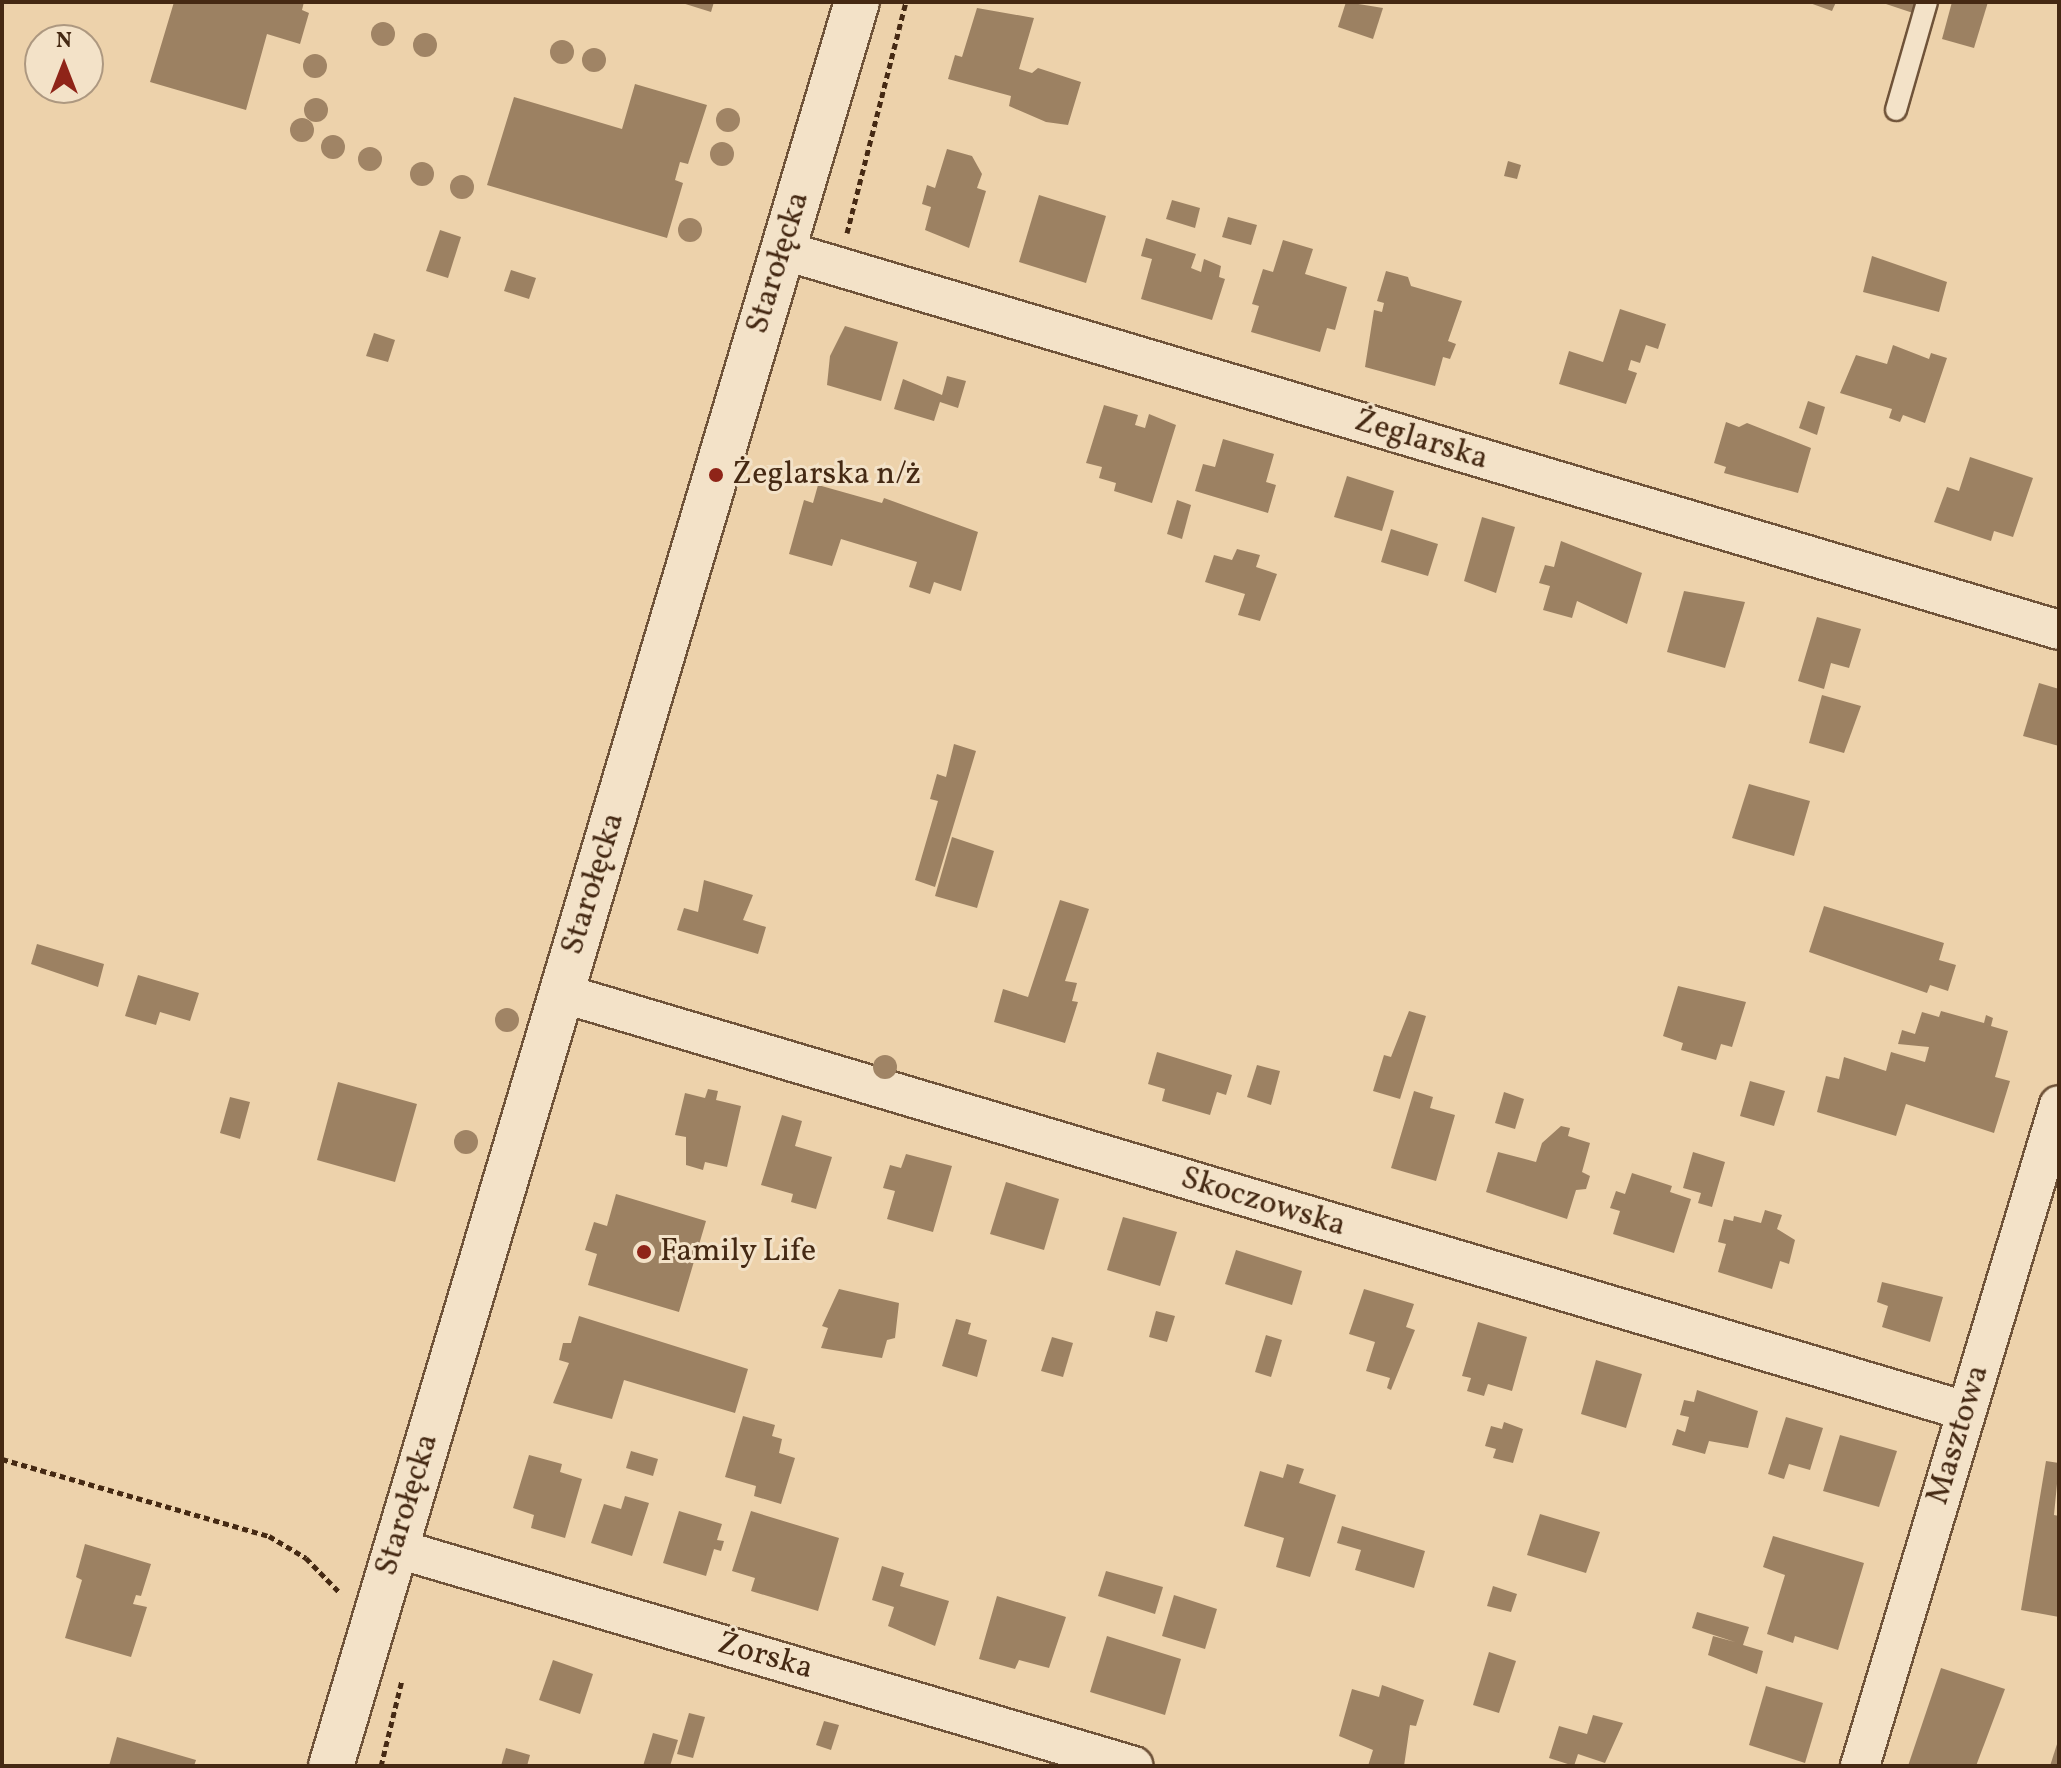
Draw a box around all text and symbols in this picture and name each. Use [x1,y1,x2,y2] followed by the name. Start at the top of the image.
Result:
[24,24,104,104] north arrow
[56,26,72,57] text: N
[739,187,819,339] street label: Starołęcka
[1350,403,1492,479] street label: Żeglarska
[732,456,921,494] place label: Żeglarska n/ż
[707,466,725,484] marker: Żeglarska n/ż
[554,808,634,960] street label: Starołęcka
[1176,1160,1350,1246] street label: Skoczowska
[660,1233,817,1271] place label: Family Life
[635,1243,653,1261] marker: Family Life
[1920,1361,1998,1509] street label: Masztowa
[368,1429,448,1581] street label: Starołęcka
[713,1625,817,1689] street label: Żorska

